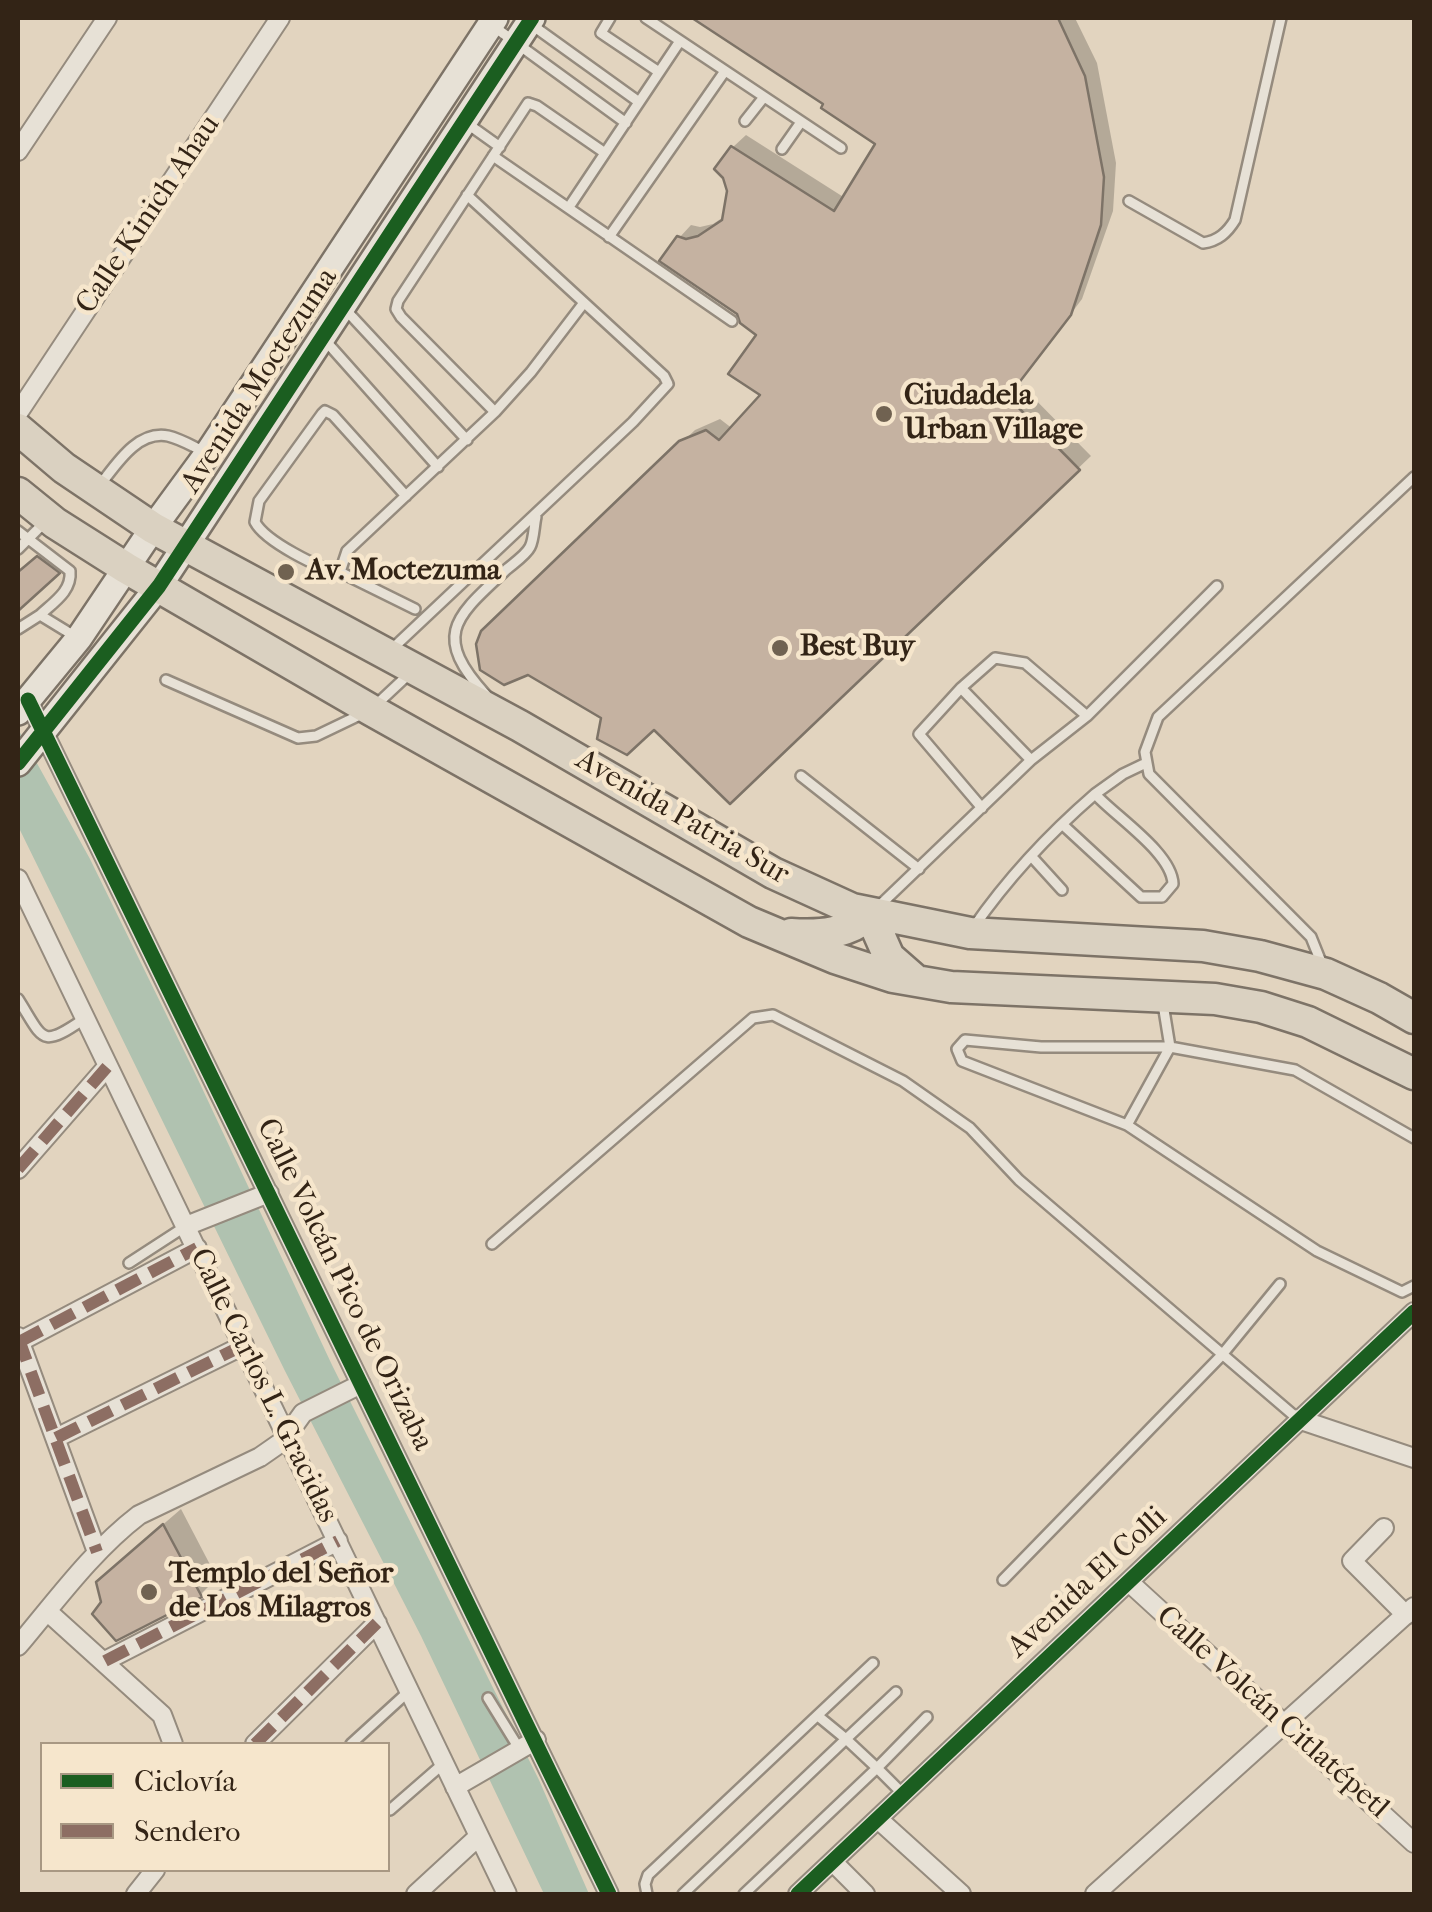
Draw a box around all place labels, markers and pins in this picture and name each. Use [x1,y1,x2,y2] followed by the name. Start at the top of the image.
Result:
[904,379,1083,450] place label: Ciudadela Urban Village
[873,403,895,425] marker: Ciudadela Urban Village
[306,554,501,590] place label: Av. Moctezuma
[275,561,297,583] marker: Av. Moctezuma
[800,630,915,666] place label: Best Buy
[769,637,791,659] marker: Best Buy
[169,1557,393,1628] place label: Templo del Señor de Los Milagros
[138,1581,160,1603] marker: Templo del Señor de Los Milagros

